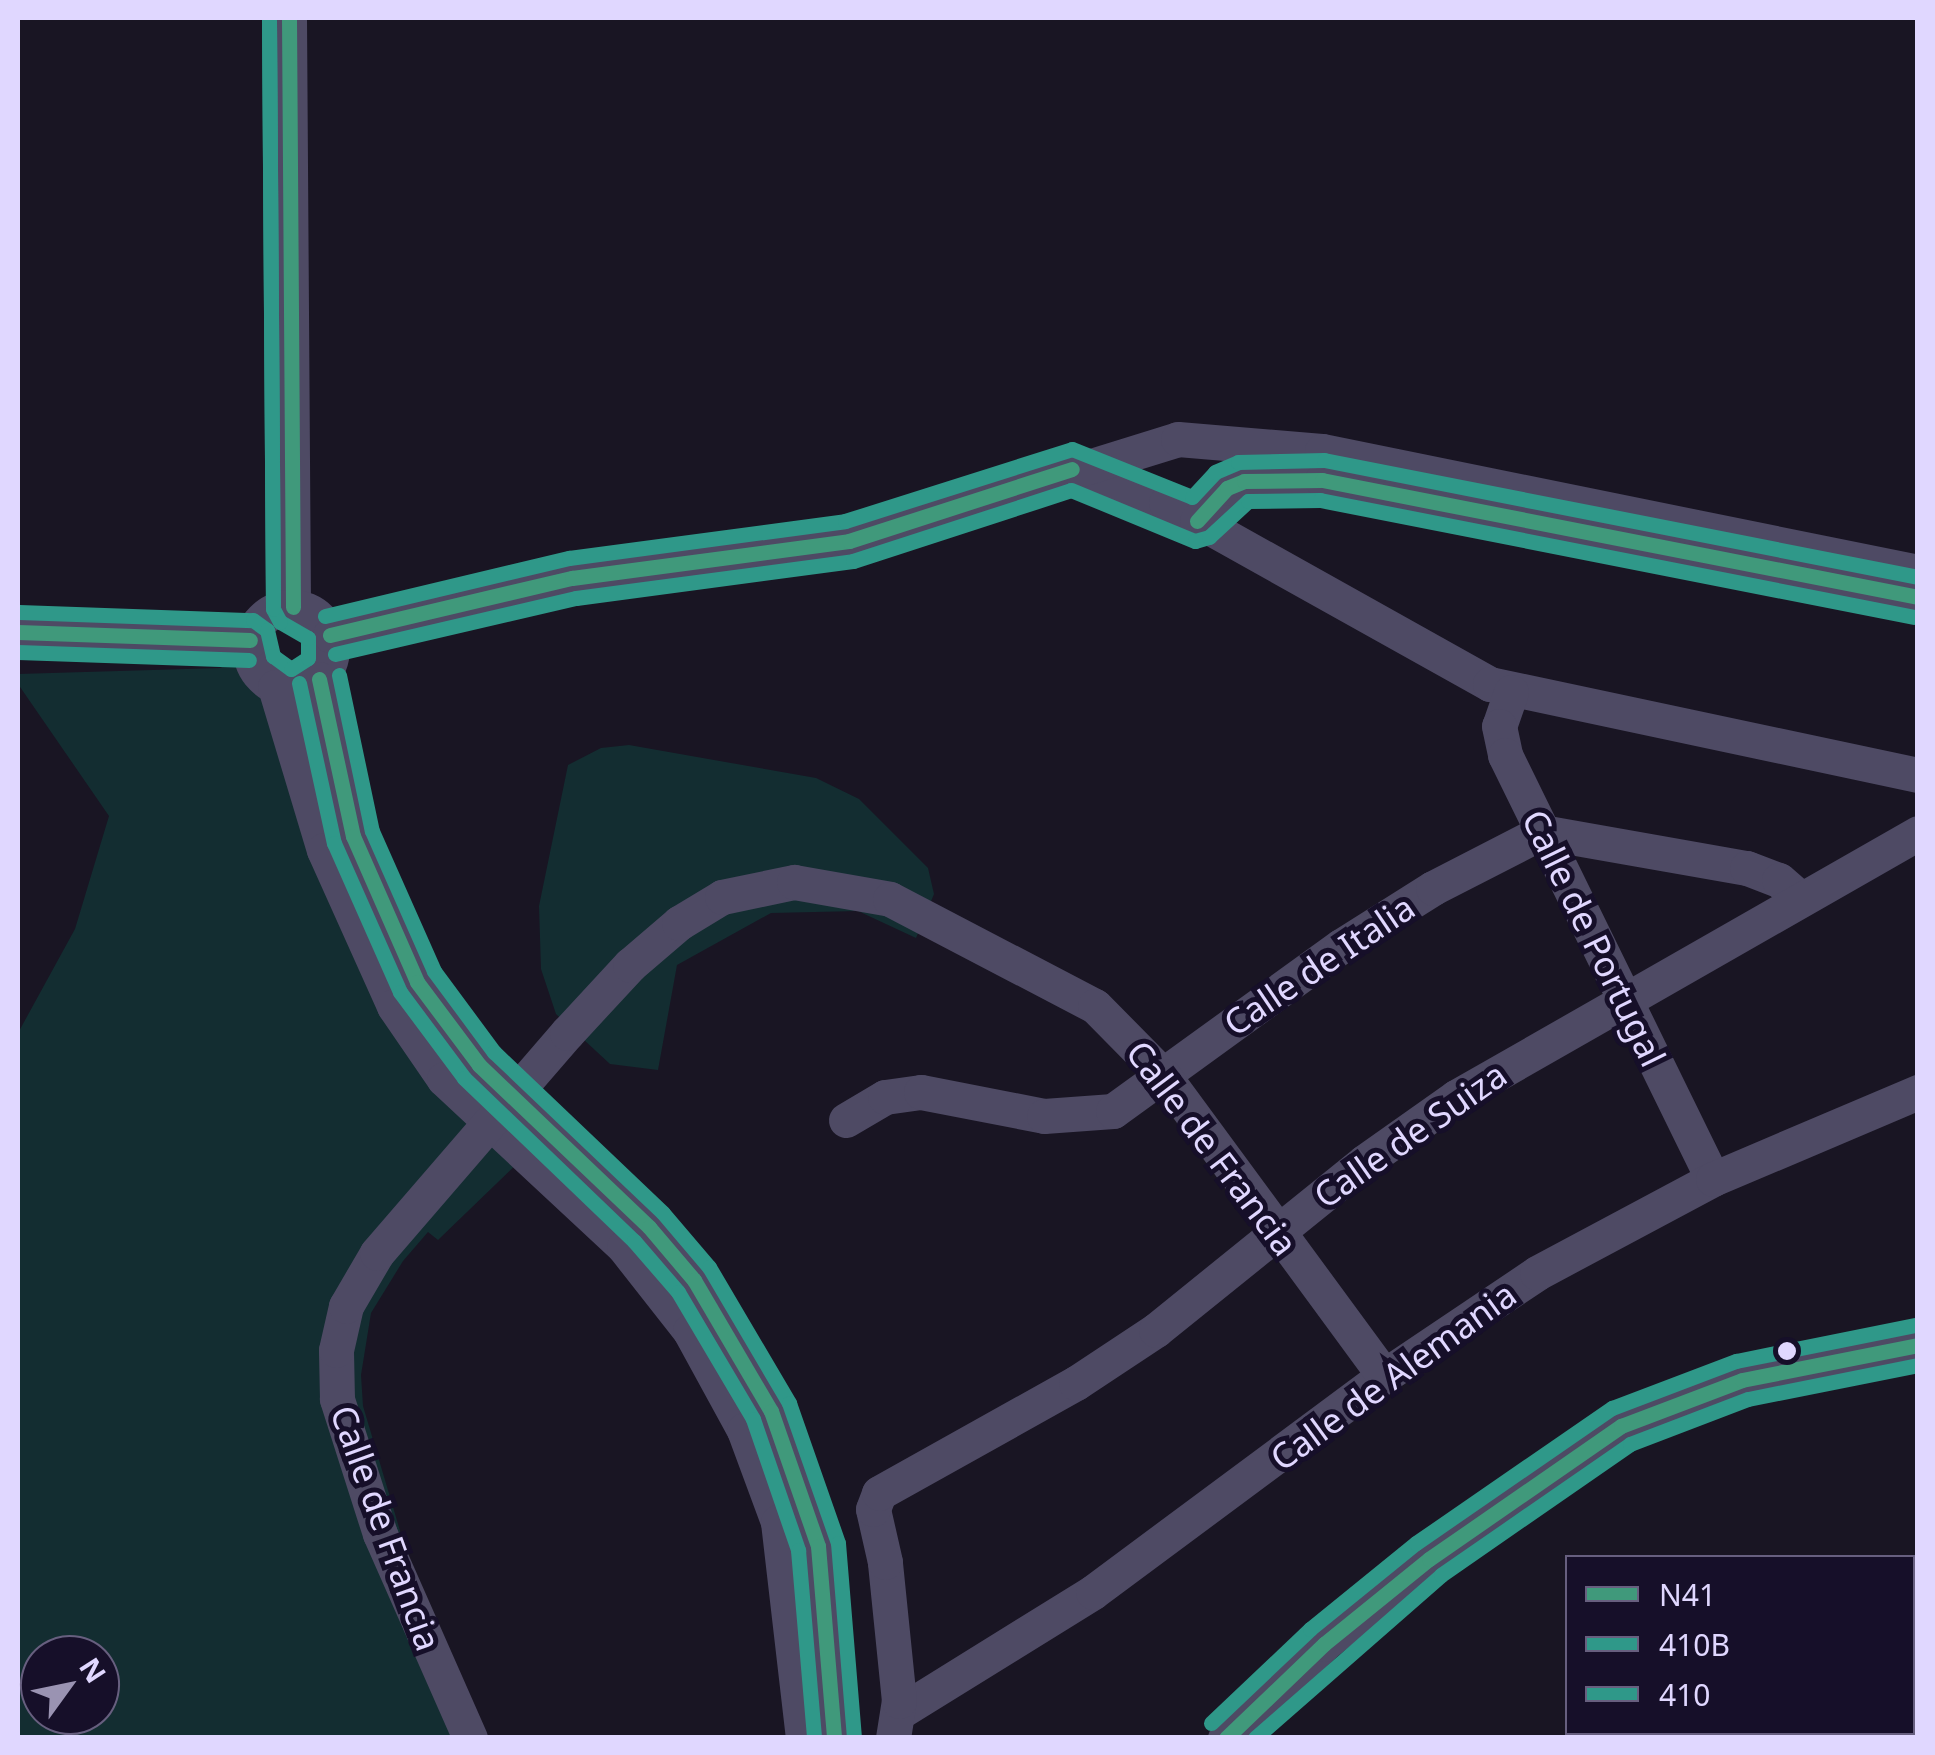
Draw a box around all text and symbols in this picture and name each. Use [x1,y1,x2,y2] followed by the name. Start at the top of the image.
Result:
[1514,803,1674,1073] street label: Calle de Portugal
[1216,886,1422,1044] street label: Calle de Italia
[1118,1032,1306,1264] street label: Calle de Francia
[1306,1053,1514,1217] street label: Calle de Suiza
[1262,1273,1524,1479] street label: Calle de Alemania
[1777,1341,1797,1361] unlabelled marker
[322,1400,450,1656] street label: Calle de Francia
[1565,1555,1915,1735] legend
[1659,1574,1716,1615] text: N41
[1659,1624,1730,1665] text: 410B
[20,1635,120,1735] north arrow
[71,1650,116,1690] text: N
[1659,1674,1710,1715] text: 410

